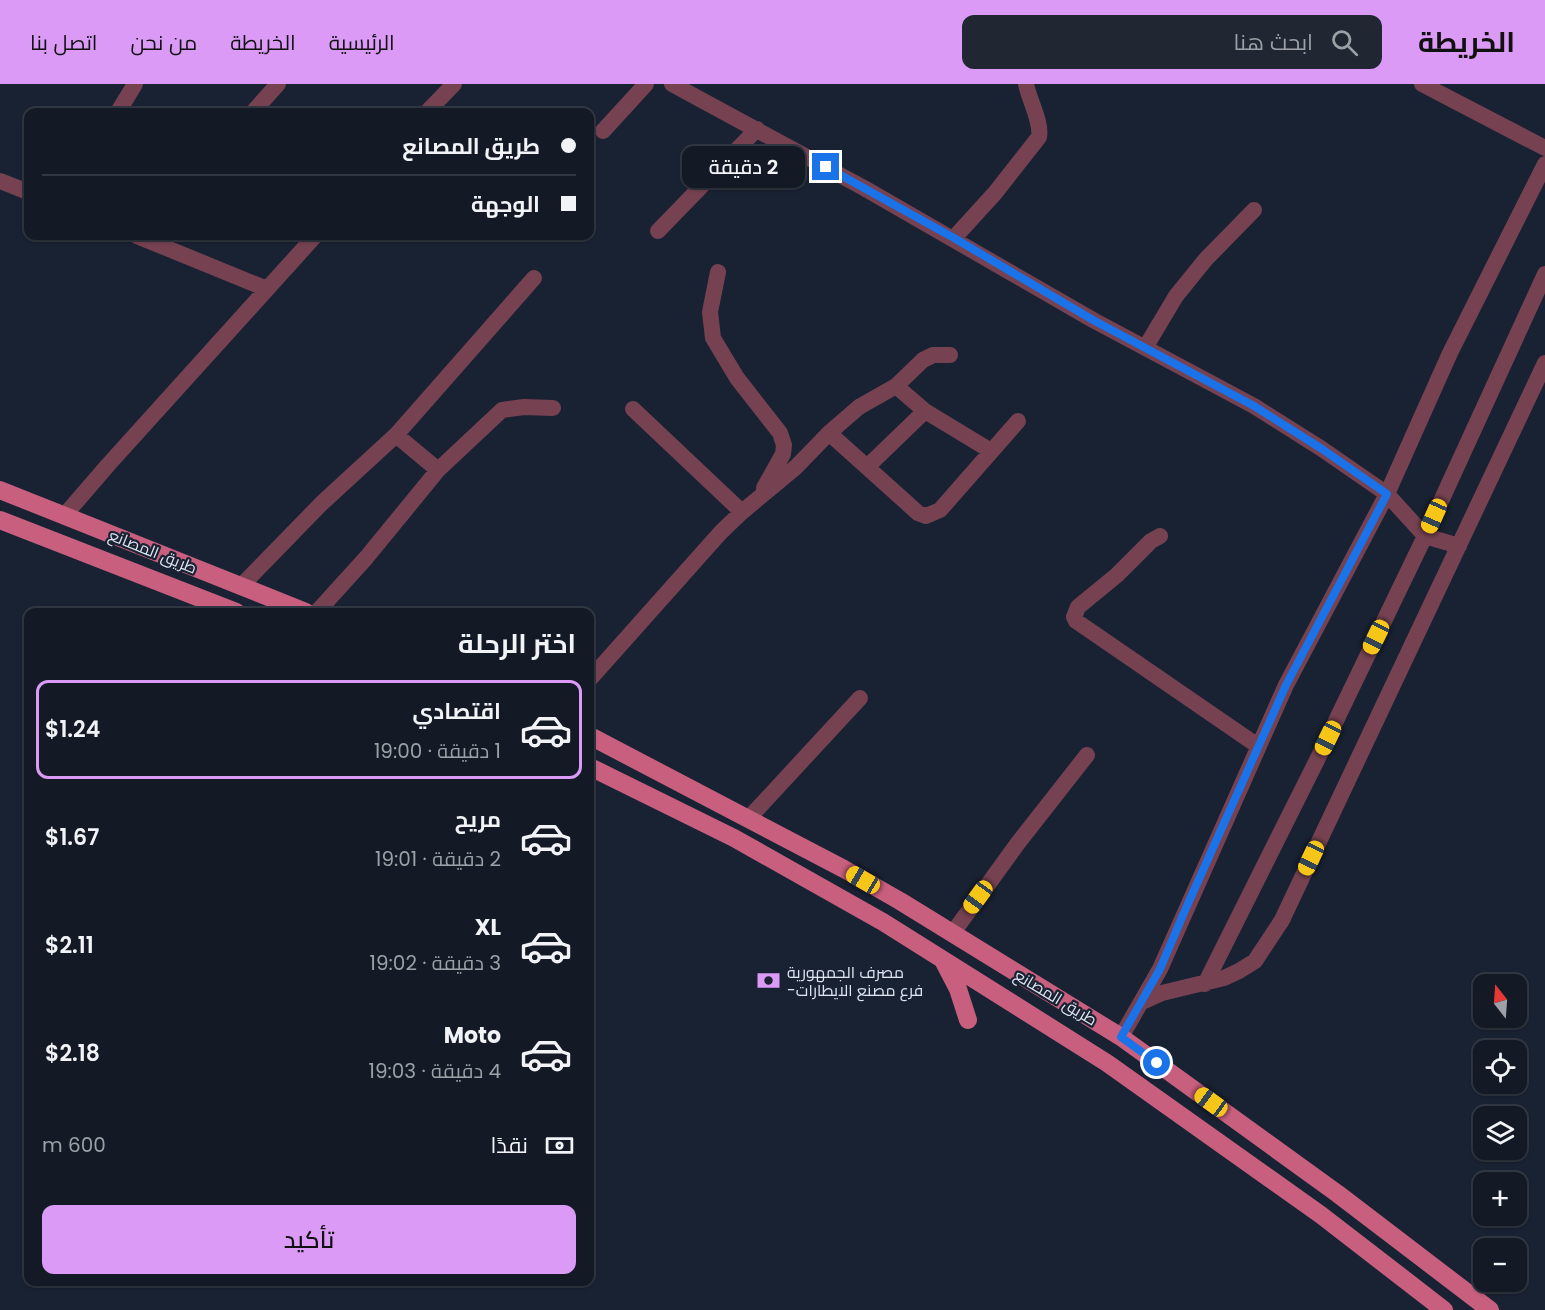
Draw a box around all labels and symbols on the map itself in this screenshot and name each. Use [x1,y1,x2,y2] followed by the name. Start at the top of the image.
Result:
[682,146,805,188] callout: 2 دقيقة
[812,153,839,180] route end
[1418,496,1450,536] car
[105,523,200,580] street label: طريق المصانع
[1360,617,1392,657] car
[1312,718,1344,758] car
[1295,838,1327,878] car
[843,863,883,897] car
[960,877,996,917] car
[787,961,923,1002] place label: مصرف الجمهورية -فرع مصنع الايطارات
[1010,964,1102,1031] street label: طريق المصانع
[756,968,782,994] bank icon: مصرف الجمهورية -فرع مصنع الايطارات
[1473,974,1527,1028] north arrow
[1143,1049,1170,1076] route start
[1191,1084,1231,1120] car

